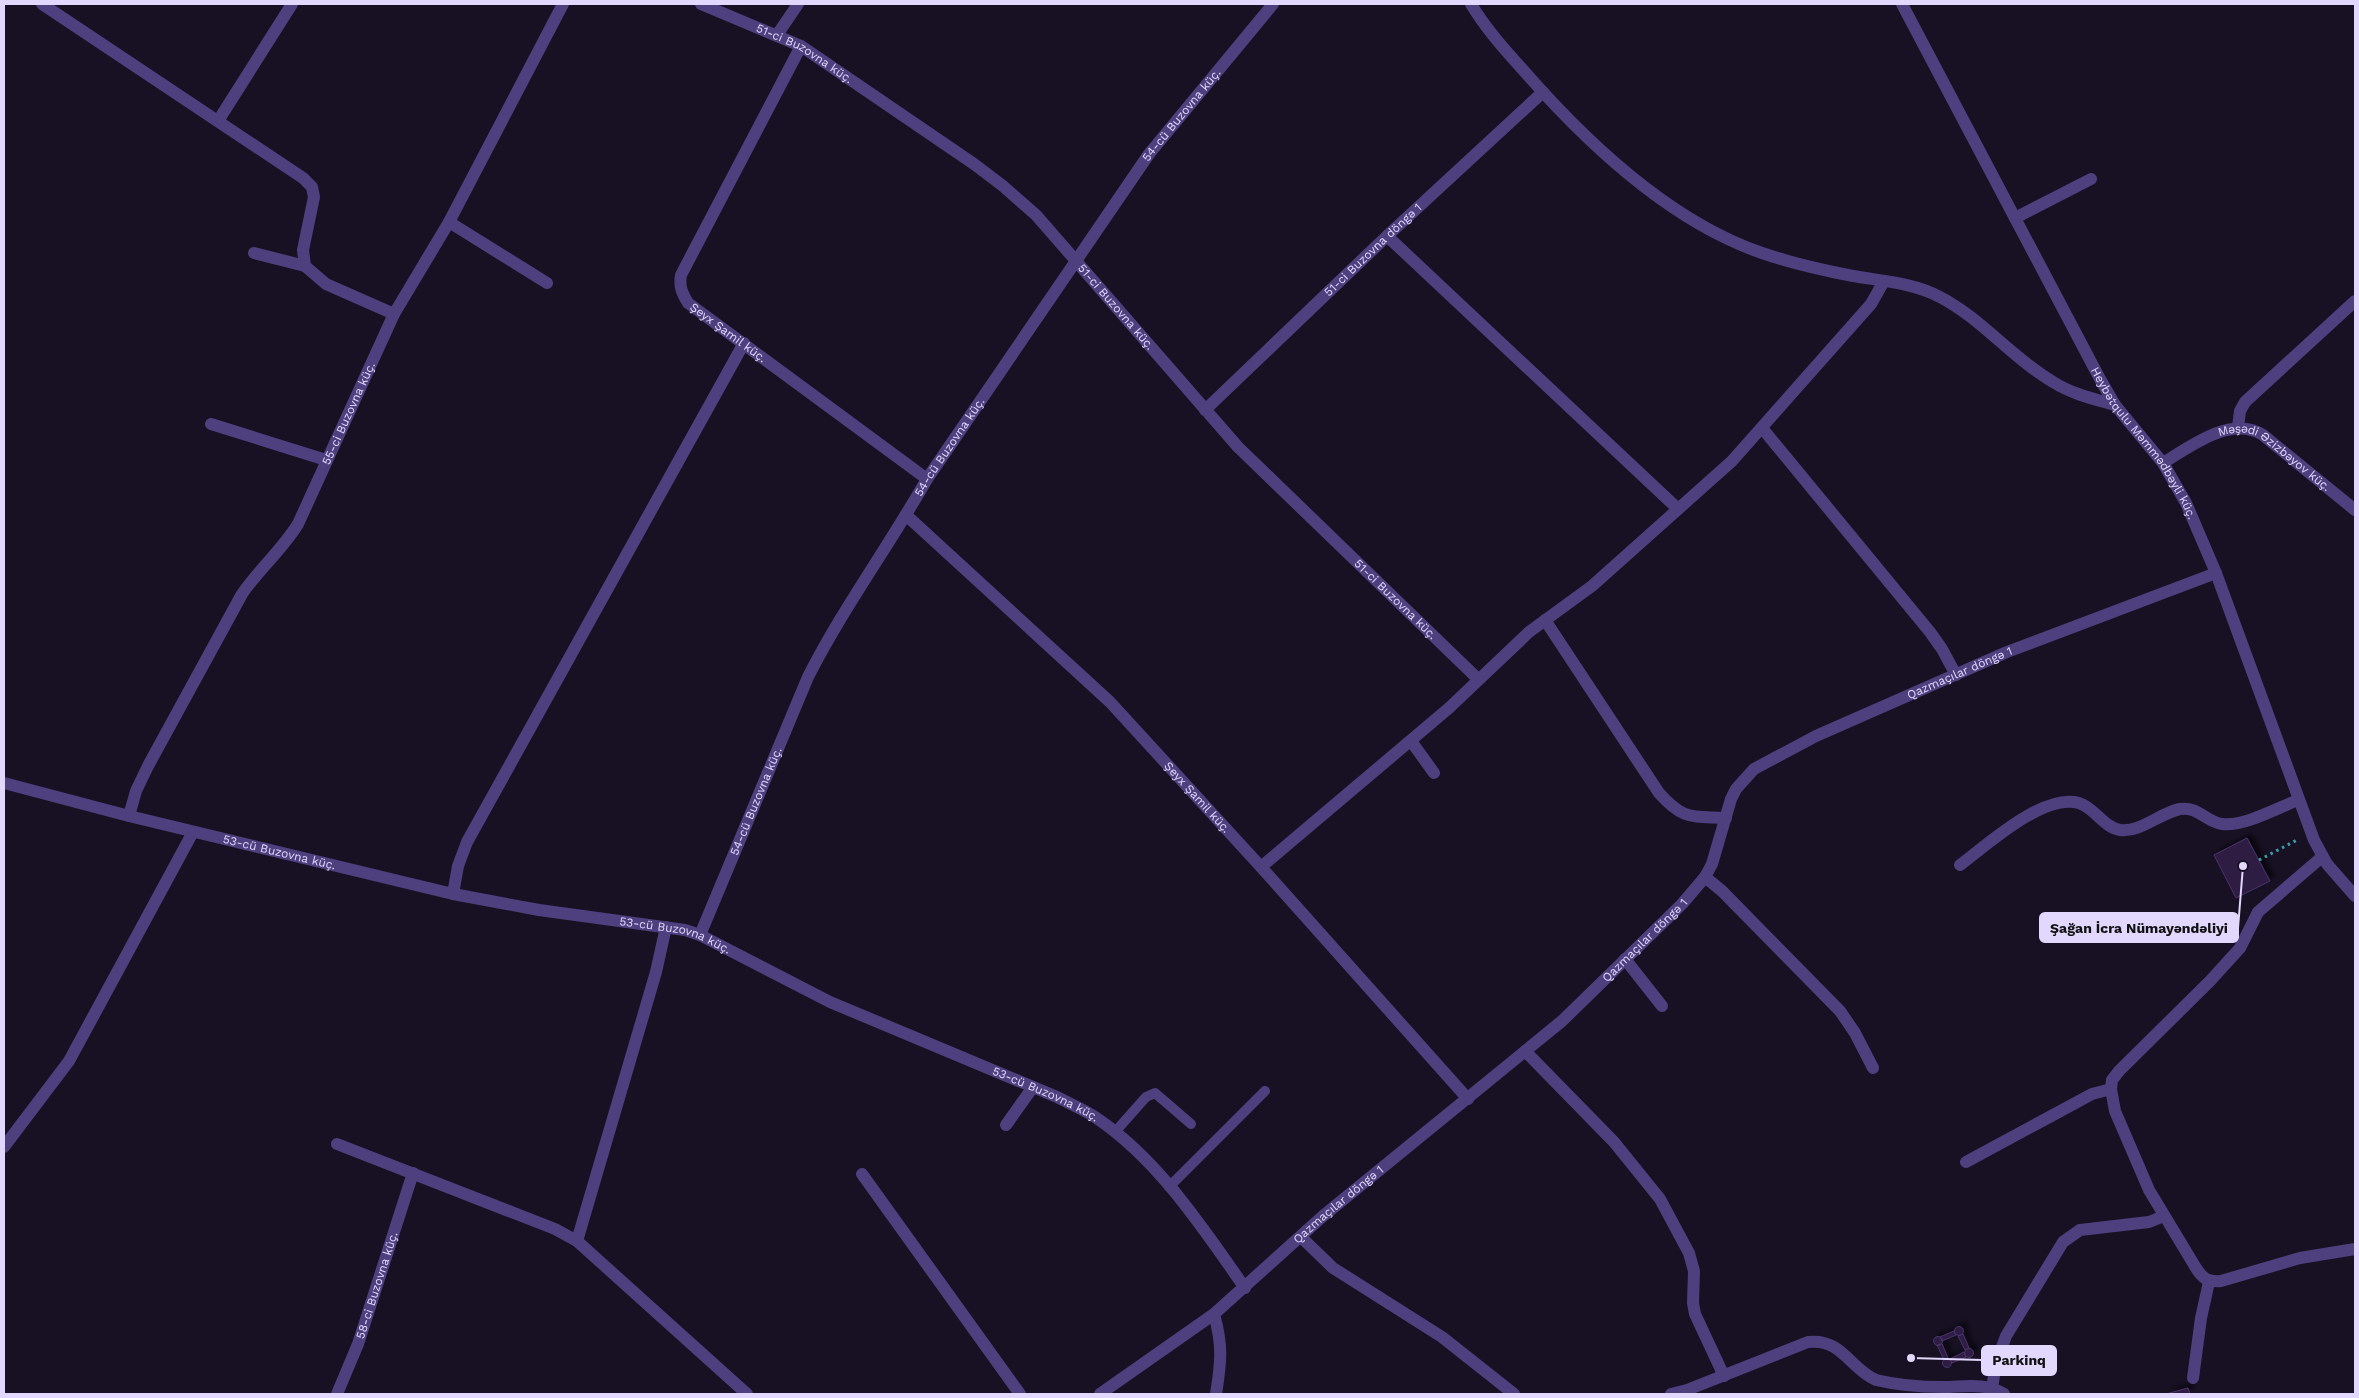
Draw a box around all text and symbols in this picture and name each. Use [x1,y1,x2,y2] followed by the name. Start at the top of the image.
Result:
[754,21,855,86] street label: 51-ci Buzovna küç.
[1139,66,1224,164] street label: 54-cü Buzovna küç.
[1321,201,1425,299] street label: 51-ci Buzovna döngə 1
[1075,261,1157,353] street label: 51-ci Buzovna küç.
[687,300,769,365] street label: Şeyx Şamil küç.
[319,360,378,467] street label: 55-ci Buzovna küç.
[2088,365,2199,521] street label: Heybətqulu Məmmədbəyli küç.
[912,395,988,499] street label: 54-cü Buzovna küç.
[2216,421,2333,494] street label: Məşədi Əzizbəyov küç.
[1352,556,1440,642] street label: 51-ci Buzovna küç.
[1905,644,2014,702] street label: Qazmaçılar döngə 1
[727,745,785,857] street label: 54-cü Buzovna küç.
[1161,759,1233,836] street label: Şeyx Şamil küç.
[222,832,337,873] street label: 53-cü Buzovna küç.
[1599,896,1691,985] street label: Qazmaçılar döngə 1
[2040,913,2238,942] callout: Şağan İcra Nümayəndəliyi
[618,914,733,957] street label: 53-cü Buzovna küç.
[2050,920,2228,936] text: Şağan İcra Nümayəndəliyi
[990,1064,1102,1125] street label: 53-cü Buzovna küç.
[1290,1163,1386,1246] street label: Qazmaçılar döngə 1
[353,1230,401,1341] street label: 58-ci Buzovna küç.
[1982,1346,2056,1375] callout: Parkinq
[1992,1352,2046,1368] text: Parkinq

